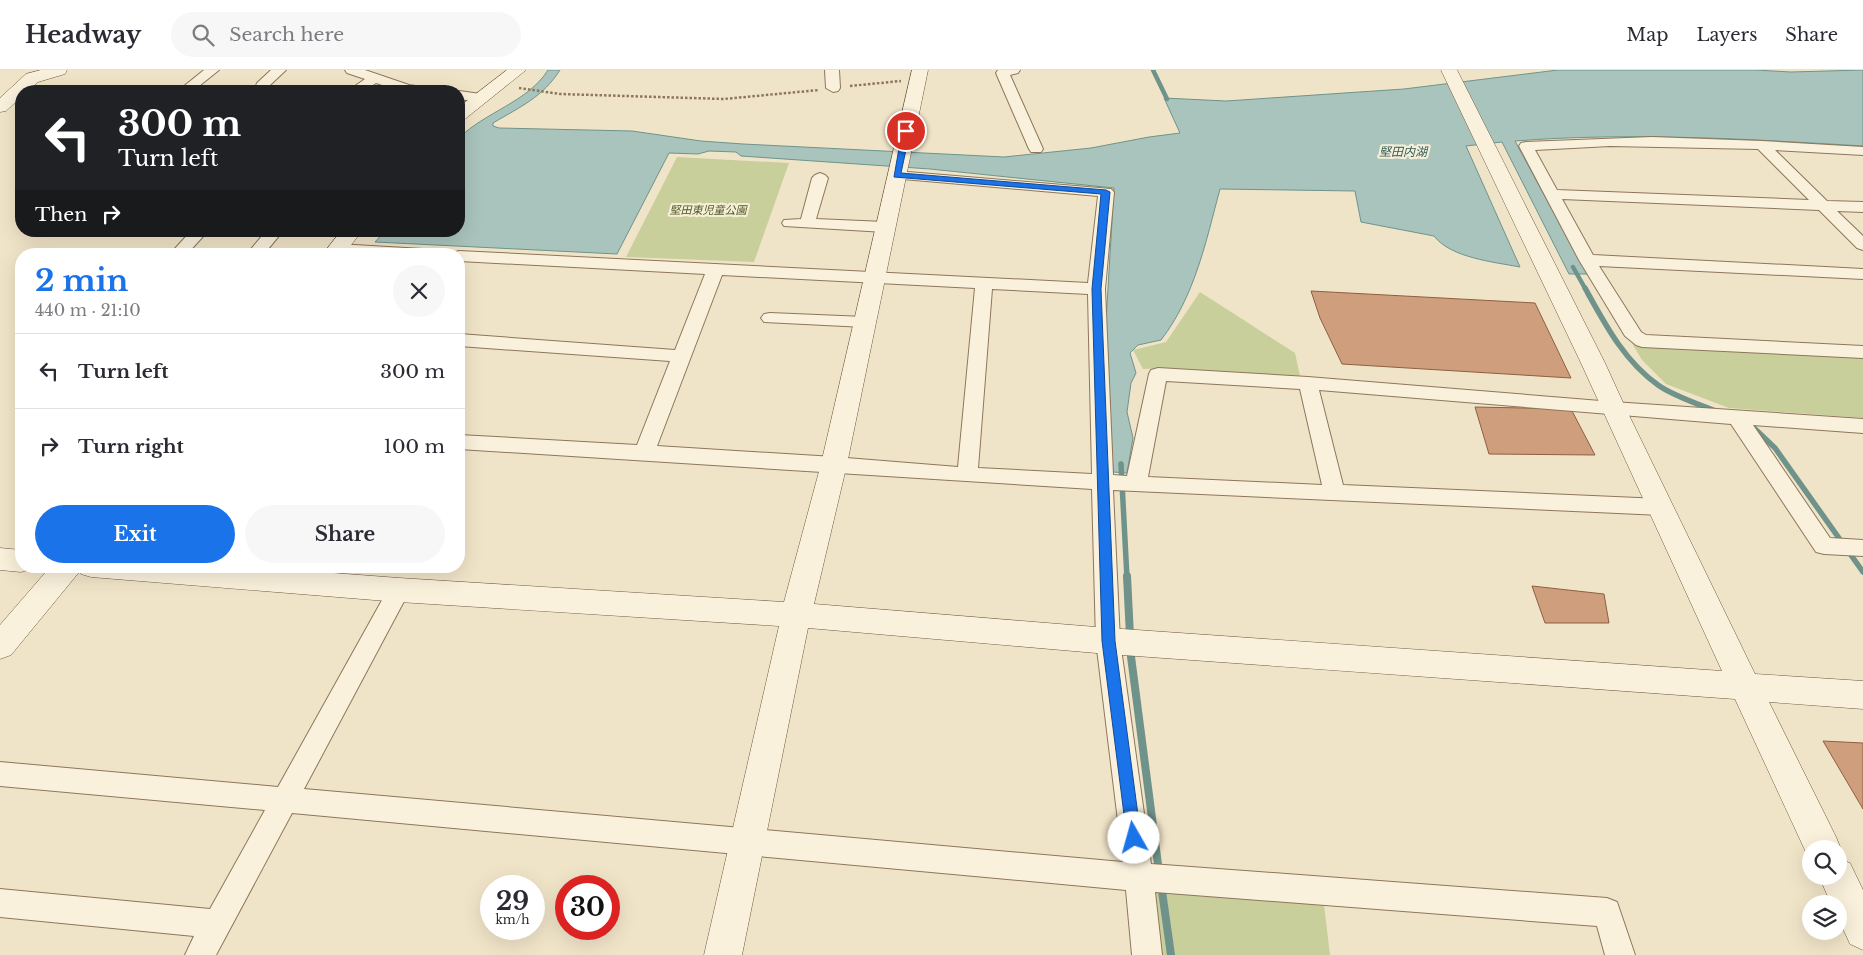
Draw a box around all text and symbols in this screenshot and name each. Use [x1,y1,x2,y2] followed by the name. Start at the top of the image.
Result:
[171,12,521,57] search box
[25,20,141,49] text: Headway
[189,21,217,49] icon: search
[229,23,344,46] text: Search here
[1627,24,1668,46] text: Map
[1696,24,1757,46] text: Layers
[1785,24,1838,46] text: Share
[118,102,241,145] text: 300 m
[35,105,100,170] icon: left
[885,110,927,152] pin
[892,117,920,145] icon: arrive
[1379,144,1429,159] water label: 堅田内湖
[118,145,218,172] text: Turn left
[97,200,125,228] icon: right
[35,203,87,226] text: Then
[670,203,748,217] park label: 堅田東児童公園
[35,262,128,299] text: 2 min
[393,265,445,317] button: close
[35,300,141,320] text: 440 m · 21:10
[35,357,63,385] icon: left
[78,360,169,383] text: Turn left
[380,360,445,383] text: 300 m
[35,432,63,460] icon: right
[78,435,184,458] text: Turn right
[384,435,445,458] text: 100 m
[35,505,235,563] button: Exit
[245,505,445,563] button: Share
[1107,811,1159,863] position arrow
[1802,840,1847,940] map controls
[1802,840,1847,885] button: search
[555,875,620,940] speed limit sign: 30
[496,886,529,917] text: 29
[1802,895,1847,940] button: layers
[495,912,530,927] text: km/h

